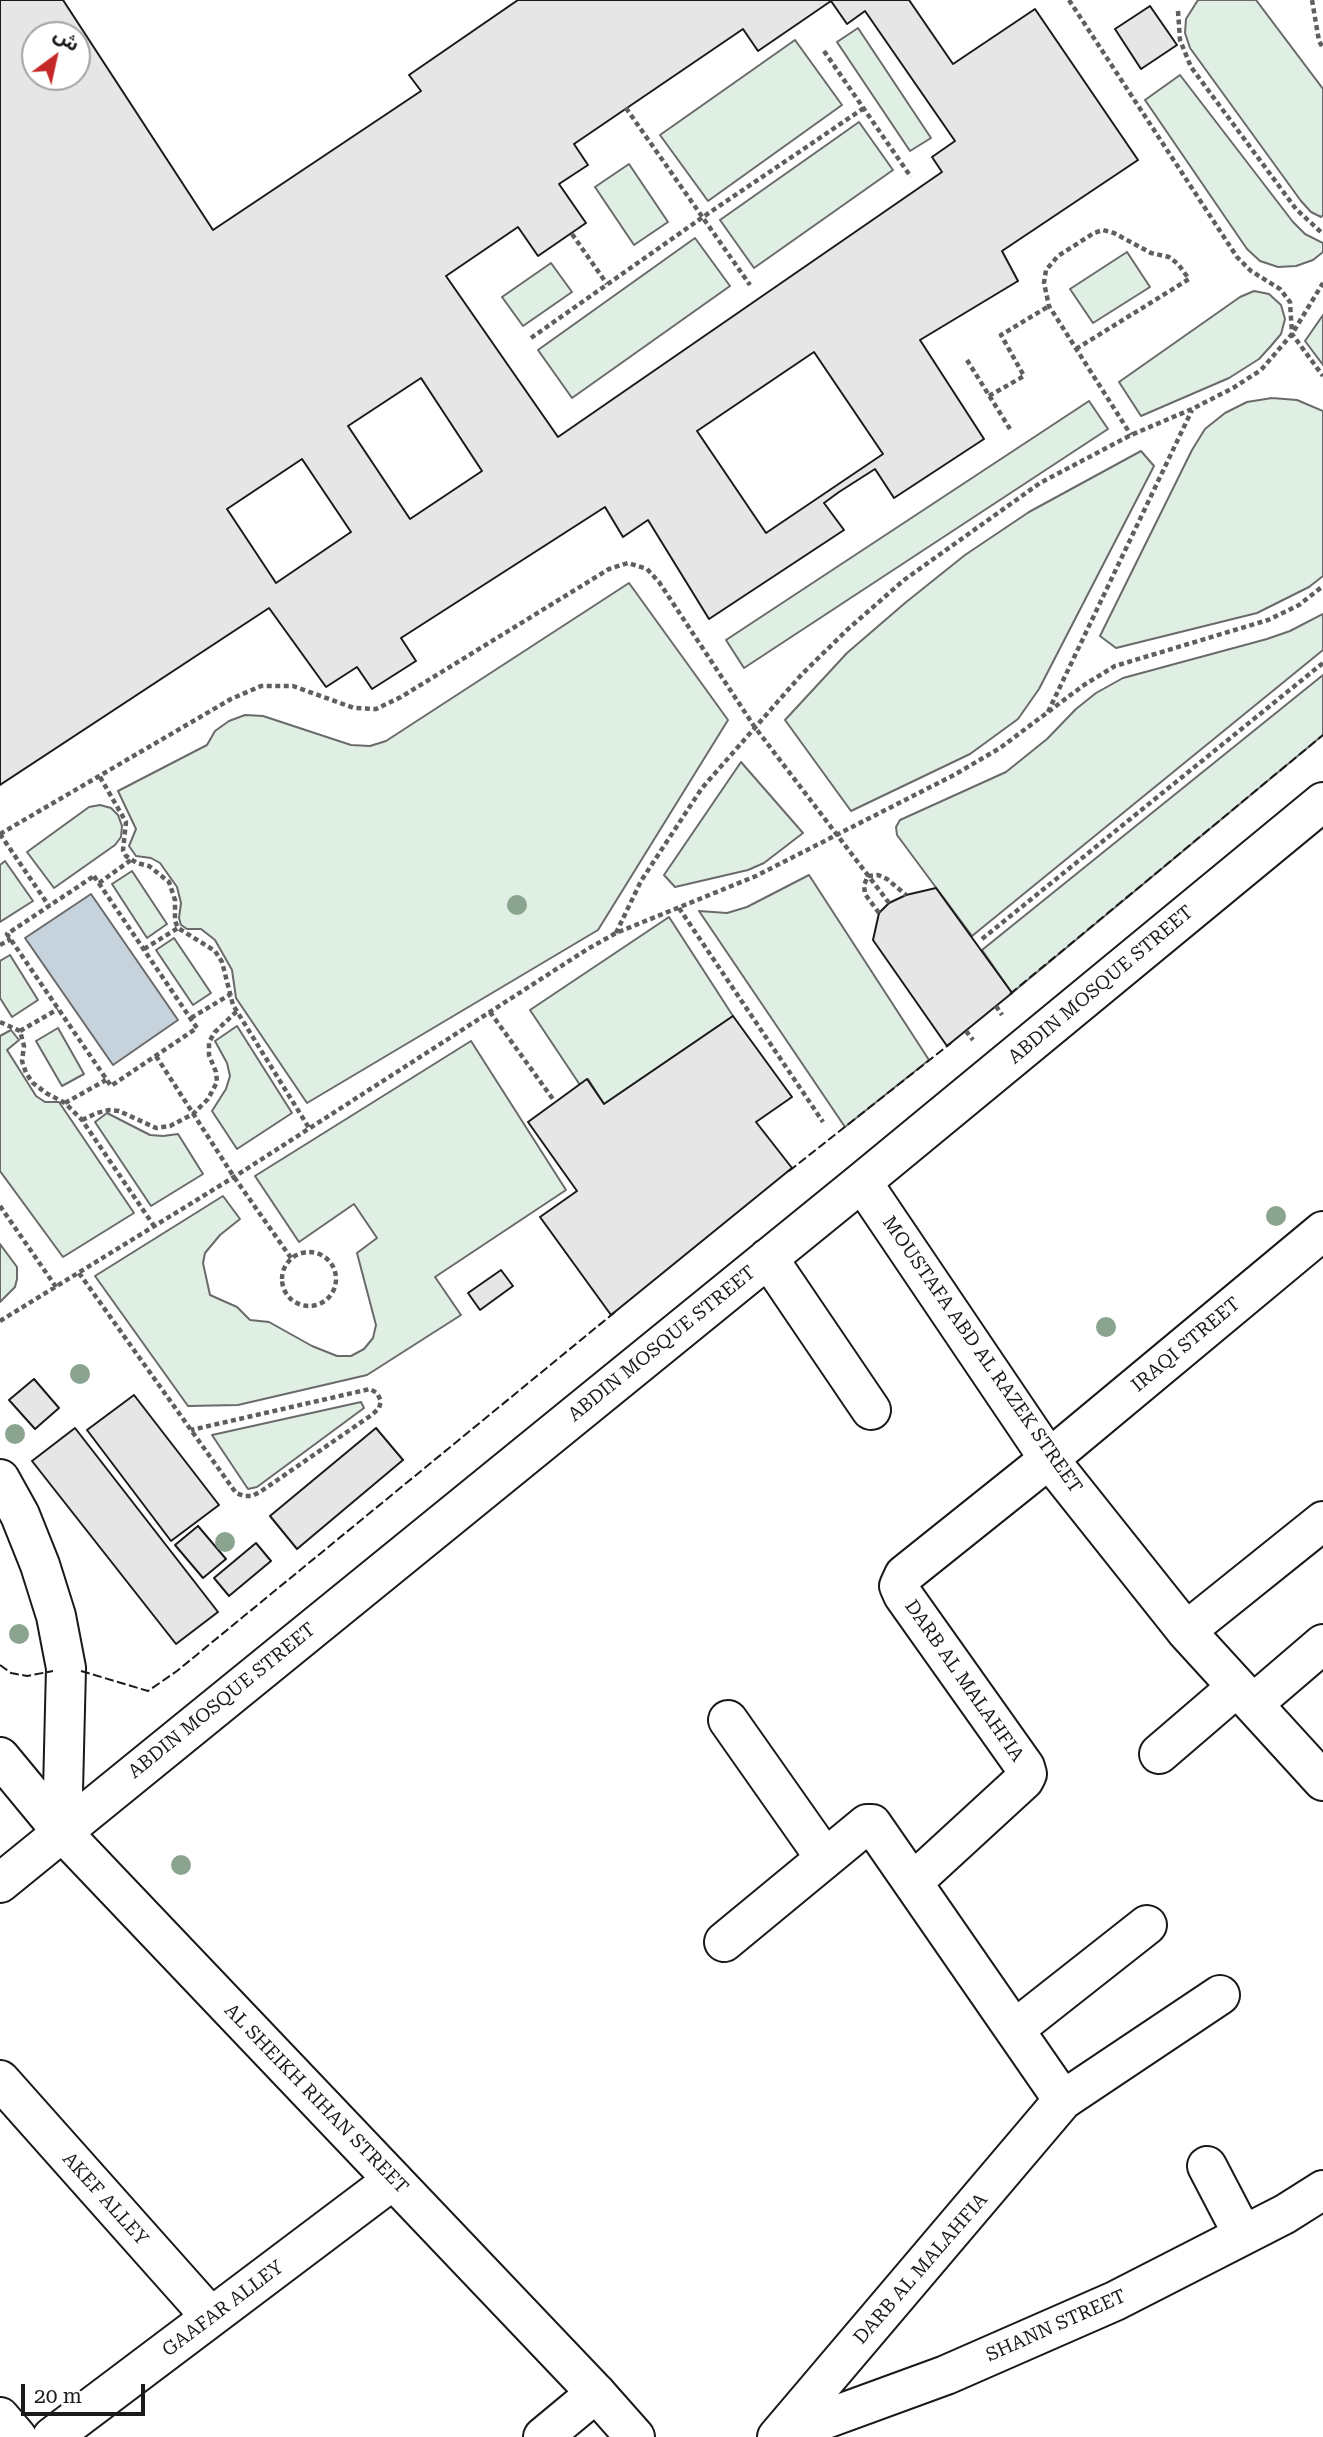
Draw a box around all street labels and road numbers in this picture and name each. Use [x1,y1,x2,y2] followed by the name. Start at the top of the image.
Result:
[1004,901,1198,1069] street label: ABDIN MOSQUE STREET
[877,1212,1087,1498] street label: MOUSTAFA ABD AL RAZEK STREET
[564,1261,760,1427] street label: ABDIN MOSQUE STREET
[1127,1293,1245,1397] street label: IRAQI STREET
[900,1596,1028,1766] street label: DARB AL MALAHFIA
[124,1618,320,1784] street label: ABDIN MOSQUE STREET
[219,1999,413,2199] street label: AL SHEIKH RIHAN STREET
[57,2148,153,2250] street label: AKEF ALLEY
[849,2189,993,2349] street label: DARB AL MALAHFIA
[158,2256,288,2362] street label: GAAFAR ALLEY
[983,2285,1129,2367] street label: SHANN STREET

